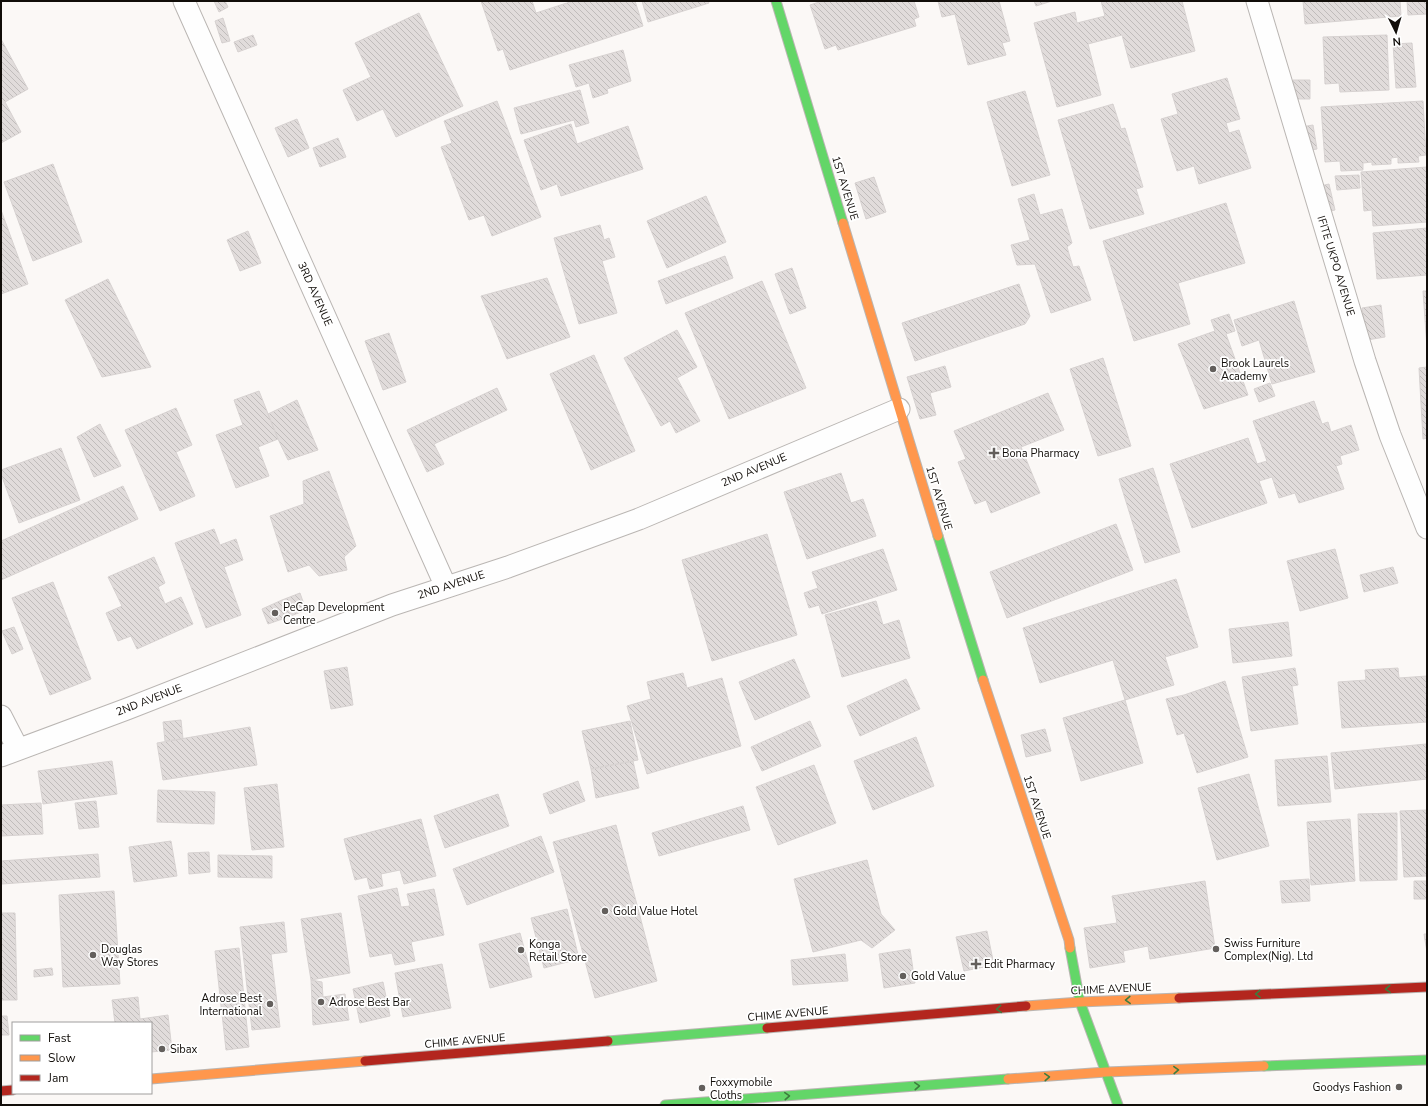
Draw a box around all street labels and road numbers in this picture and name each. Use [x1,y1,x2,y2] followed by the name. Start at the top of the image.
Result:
[828,154,862,222] street label: 1ST AVENUE
[1314,214,1358,318] street label: IFITE UKPO AVENUE
[294,259,336,329] street label: 3RD AVENUE
[719,449,789,491] street label: 2ND AVENUE
[922,464,956,532] street label: 1ST AVENUE
[416,567,486,603] street label: 2ND AVENUE
[114,681,184,719] street label: 2ND AVENUE
[1020,773,1054,841] street label: 1ST AVENUE
[1070,979,1152,999] street label: CHIME AVENUE
[747,1003,829,1025] street label: CHIME AVENUE
[424,1030,506,1052] street label: CHIME AVENUE

